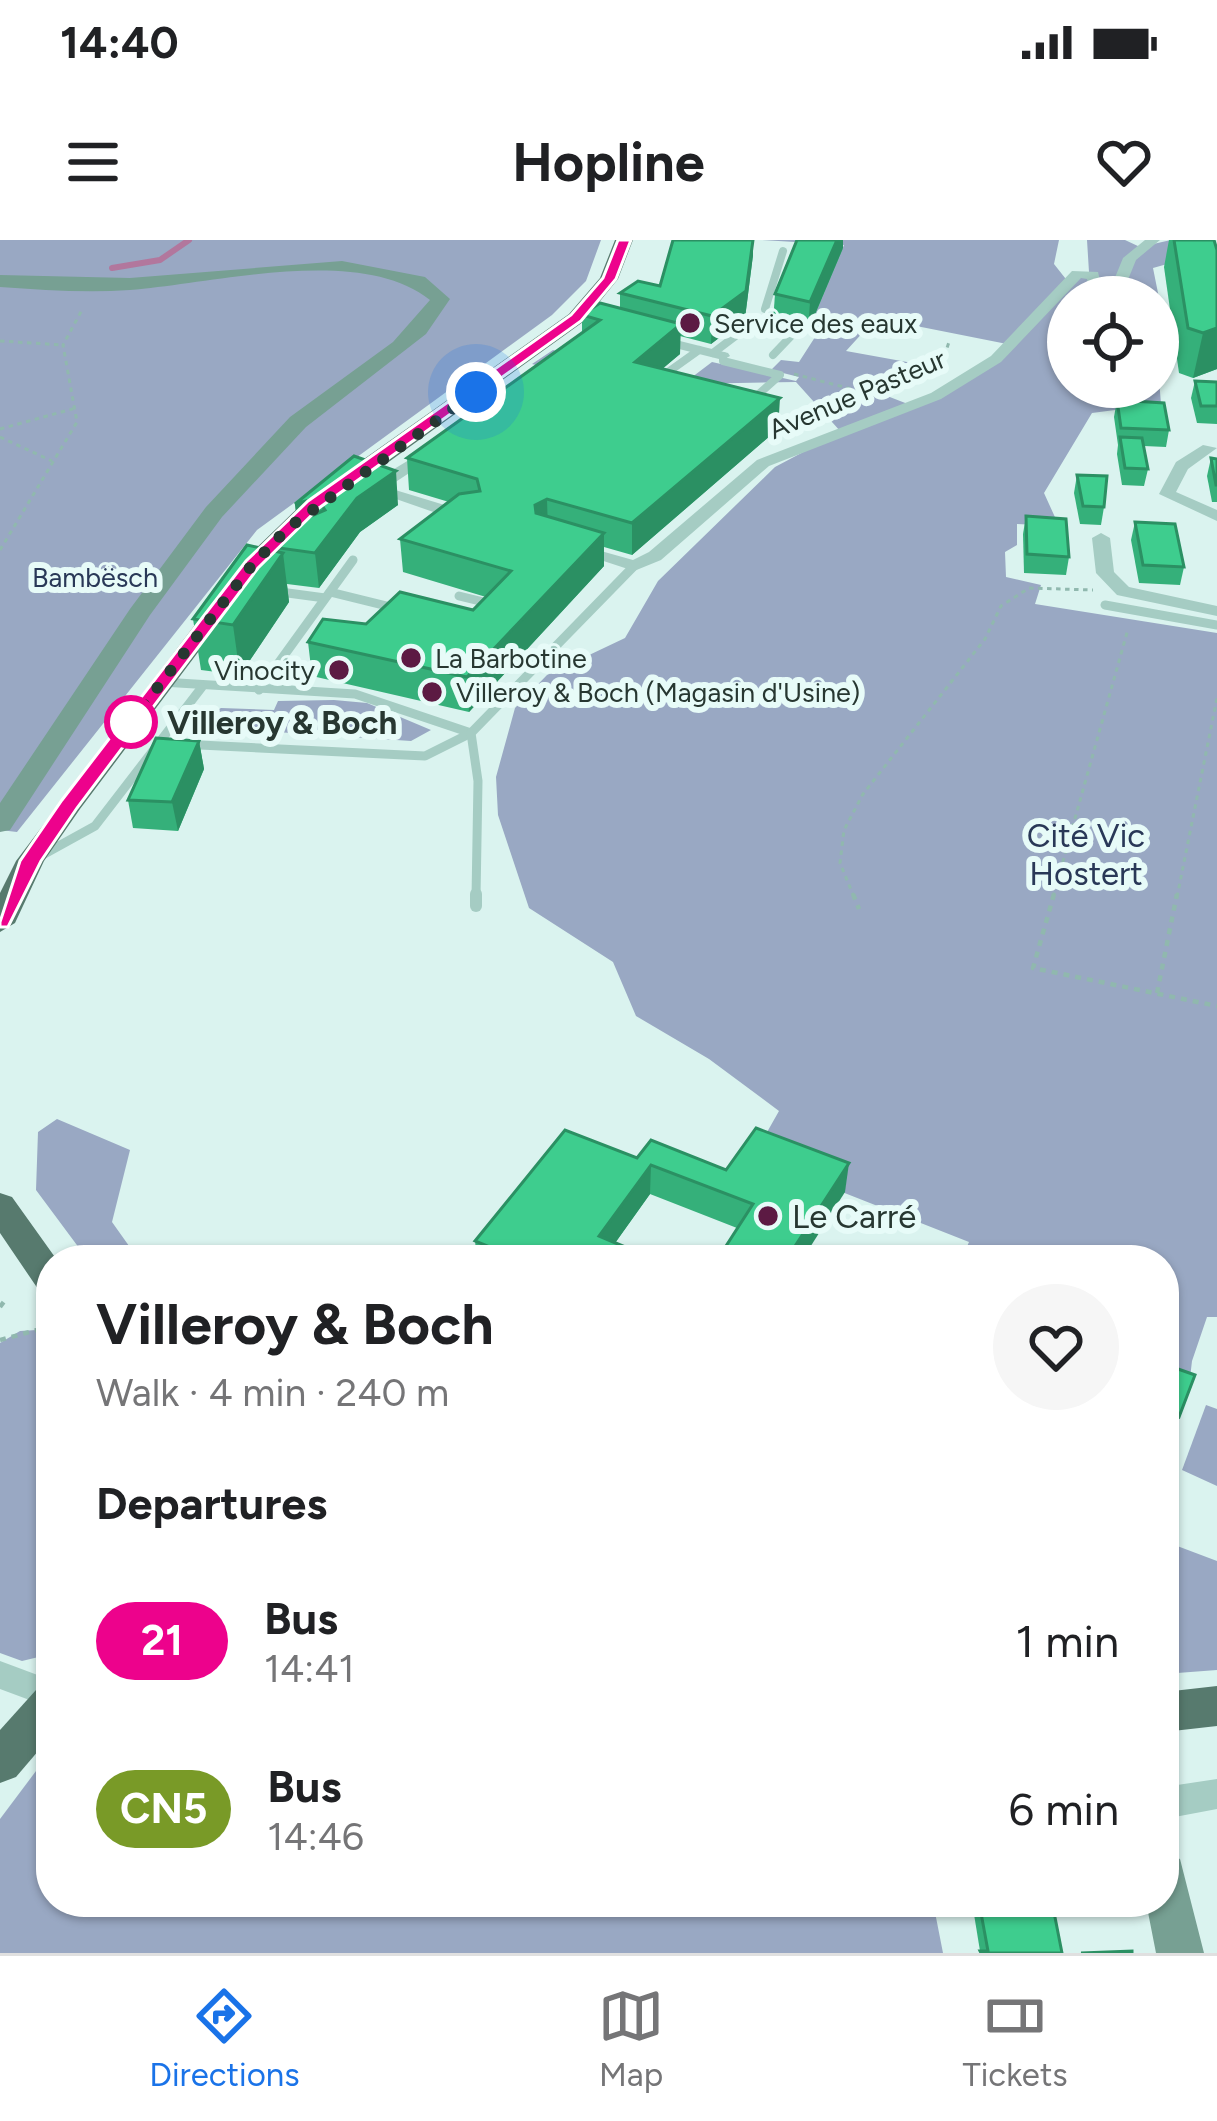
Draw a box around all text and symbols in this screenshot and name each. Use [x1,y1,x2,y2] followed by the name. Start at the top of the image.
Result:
[60,15,179,69] text: 14:40
[60,129,126,195] icon: menu
[1091,129,1157,195] icon: heart
[512,130,705,195] text: Hopline
[1047,276,1179,408] map controls
[1047,276,1179,408] button: locate
[714,307,917,340] place label: Service des eaux
[677,310,703,336] marker: Service des eaux
[764,342,950,446] street label: Avenue Pasteur
[446,362,506,422] your location
[32,561,158,594] park label: Bambësch
[435,642,587,675] place label: La Barbotine
[398,645,424,671] marker: La Barbotine
[214,654,315,687] place label: Vinocity
[326,657,352,683] marker: Vinocity
[456,676,860,709] place label: Villeroy & Boch (Magasin d'Usine)
[419,679,445,705] marker: Villeroy & Boch (Magasin d'Usine)
[106,697,156,747] marker: Villeroy & Boch
[167,703,397,742] place label: Villeroy & Boch
[1027,816,1145,893] park label: Cité Vic Hostert
[792,1197,916,1236] place label: Le Carré
[755,1203,781,1229] marker: Le Carré
[993,1284,1119,1410] button: heart
[96,1290,494,1358] text: Villeroy & Boch
[96,1369,449,1416] text: Walk · 4 min · 240 m
[96,1476,327,1530] text: Departures
[264,1591,338,1645] text: Bus
[1015,1614,1119,1668] text: 1 min
[141,1615,183,1666] text: 21
[264,1645,355,1692] text: 14:41
[267,1759,341,1813] text: Bus
[1009,1782,1119,1836] text: 6 min
[120,1783,207,1834] text: CN5
[267,1813,364,1860] text: 14:46
[149,1983,300,2094] tab: Directions
[598,1983,664,2094] tab: Map
[963,1983,1068,2094] tab: Tickets

